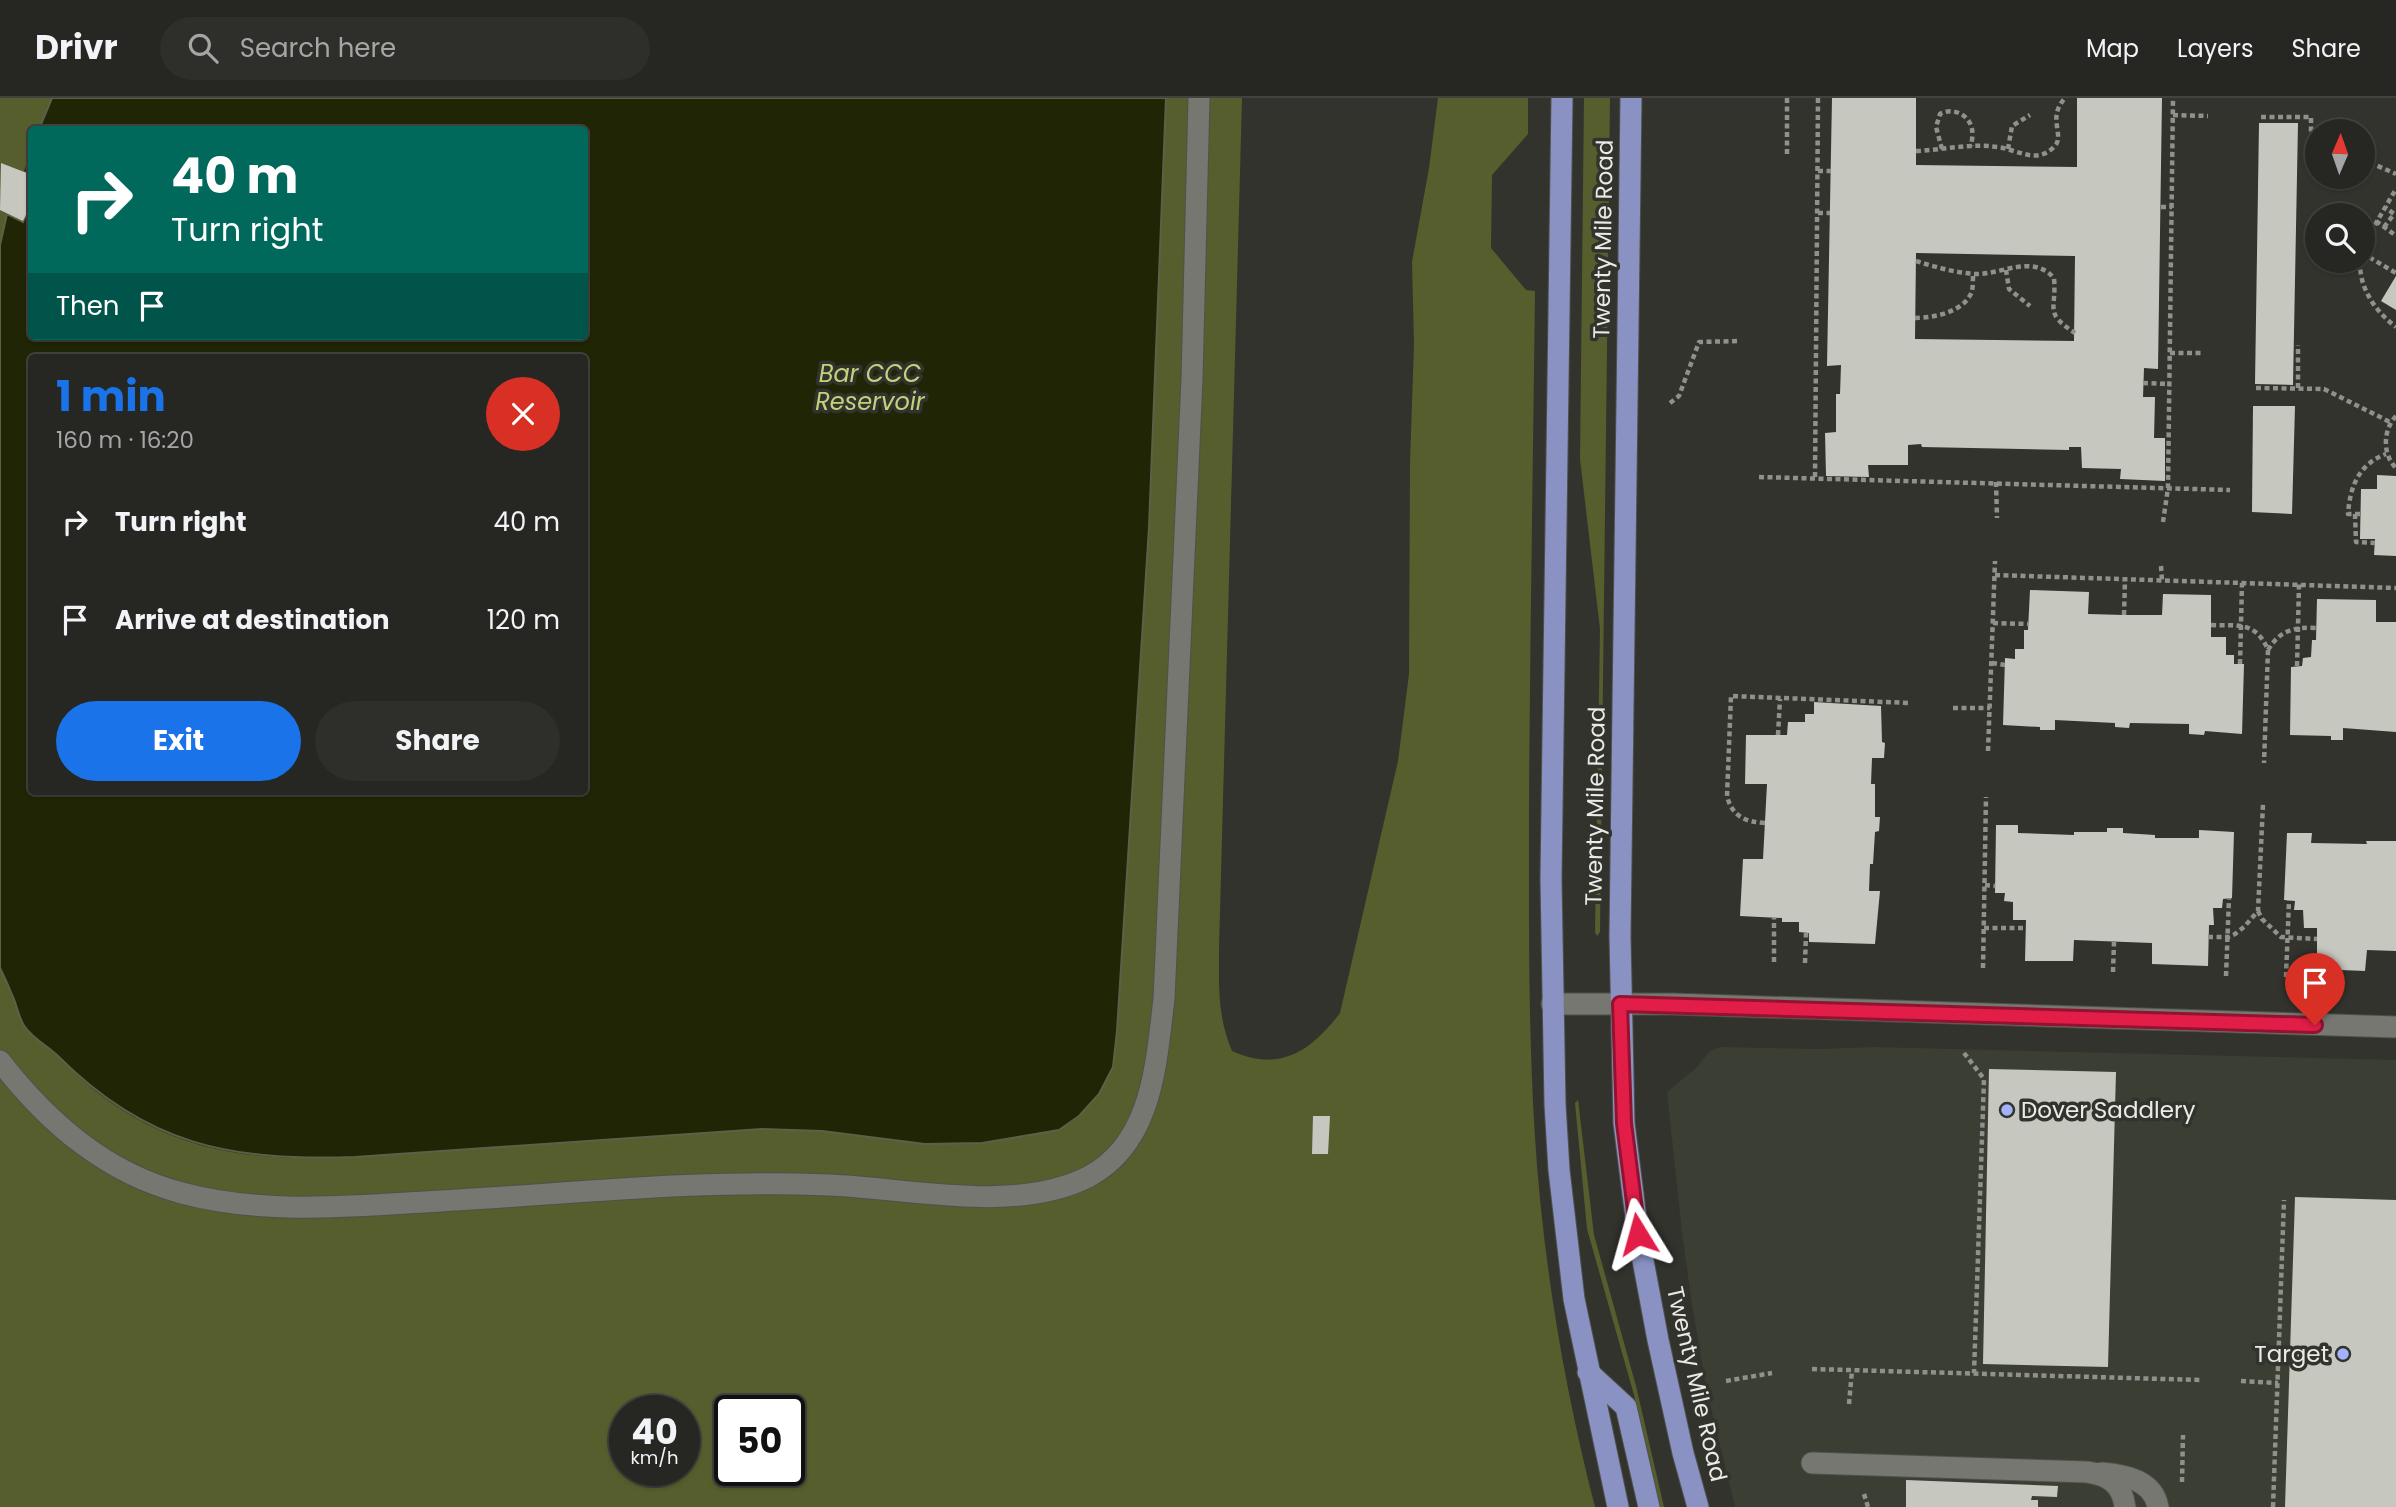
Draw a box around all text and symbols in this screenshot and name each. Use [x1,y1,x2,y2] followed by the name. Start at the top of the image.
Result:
[160,17,650,80] search box
[35,24,118,71] text: Drivr
[184,29,222,67] icon: search
[240,30,396,66] text: Search here
[2086,32,2139,65] text: Map
[2177,32,2253,65] text: Layers
[2291,32,2361,65] text: Share
[2305,119,2375,189] north arrow
[2305,119,2375,273] map controls
[1585,139,1621,339] street label: Twenty Mile Road
[171,142,298,210] text: 40 m
[56,154,147,245] icon: right
[2305,203,2375,273] button: search
[171,207,323,252] text: Turn right
[133,287,171,325] icon: arrive
[56,288,119,324] text: Then
[815,357,926,418] water label: Bar CCC Reservoir
[56,367,166,426] text: 1 min
[486,377,560,451] button: close
[56,424,194,456] text: 160 m · 16:20
[56,503,94,541] icon: right
[115,504,247,540] text: Turn right
[494,504,560,540] text: 40 m
[56,601,94,639] icon: arrive
[115,602,390,638] text: Arrive at destination
[487,602,560,638] text: 120 m
[56,701,301,781] button: Exit
[315,701,560,781] button: Share
[1577,706,1613,906] street label: Twenty Mile Road
[2285,953,2345,1025] pin
[2296,964,2334,1002] icon: arrive
[2021,1094,2196,1126] place label: Dover Saddlery
[1999,1102,2015,1118] marker: Dover Saddlery
[1601,1197,1675,1271] position arrow
[1659,1283,1735,1485] street label: Twenty Mile Road
[2254,1338,2329,1370] place label: Target
[2335,1346,2351,1362] marker: Target
[714,1395,805,1486] speed limit sign: 50
[631,1407,678,1456] text: 40
[631,1445,678,1470] text: km/h

